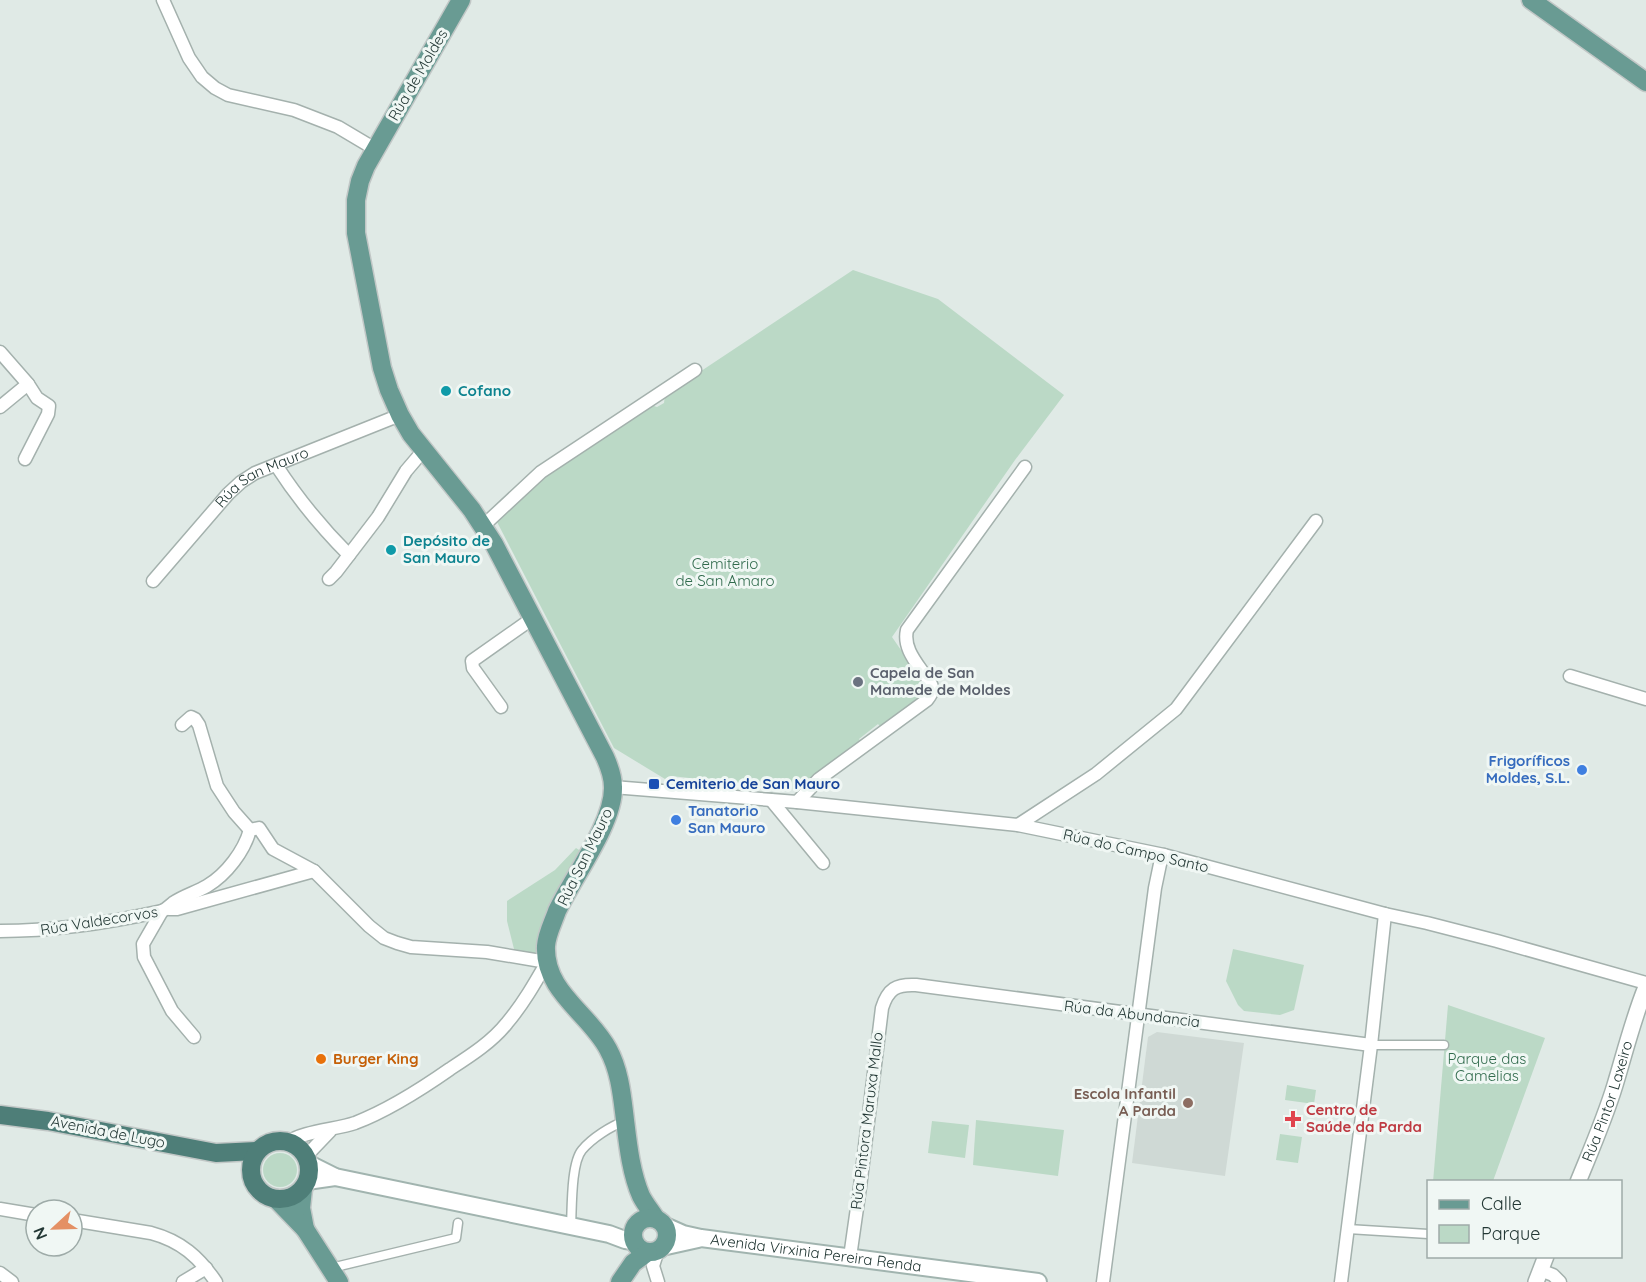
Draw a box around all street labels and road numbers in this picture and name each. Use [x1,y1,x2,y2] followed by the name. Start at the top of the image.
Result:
[384,26,451,124] street label: Rúa de Moldes
[211,443,311,511] street label: Rúa San Mauro
[553,805,616,909] street label: Rúa San Mauro
[1061,825,1211,877] street label: Rúa do Campo Santo
[39,902,159,939] street label: Rúa Valdecorvos
[1063,996,1201,1031] street label: Rúa da Abundancia
[846,1031,887,1211] street label: Rúa Pintora Maruxa Mallo
[1577,1038,1636,1165] street label: Rúa Pintor Laxeiro
[49,1111,167,1152] street label: Avenida de Lugo
[709,1229,923,1276] street label: Avenida Virxinia Pereira Renda

